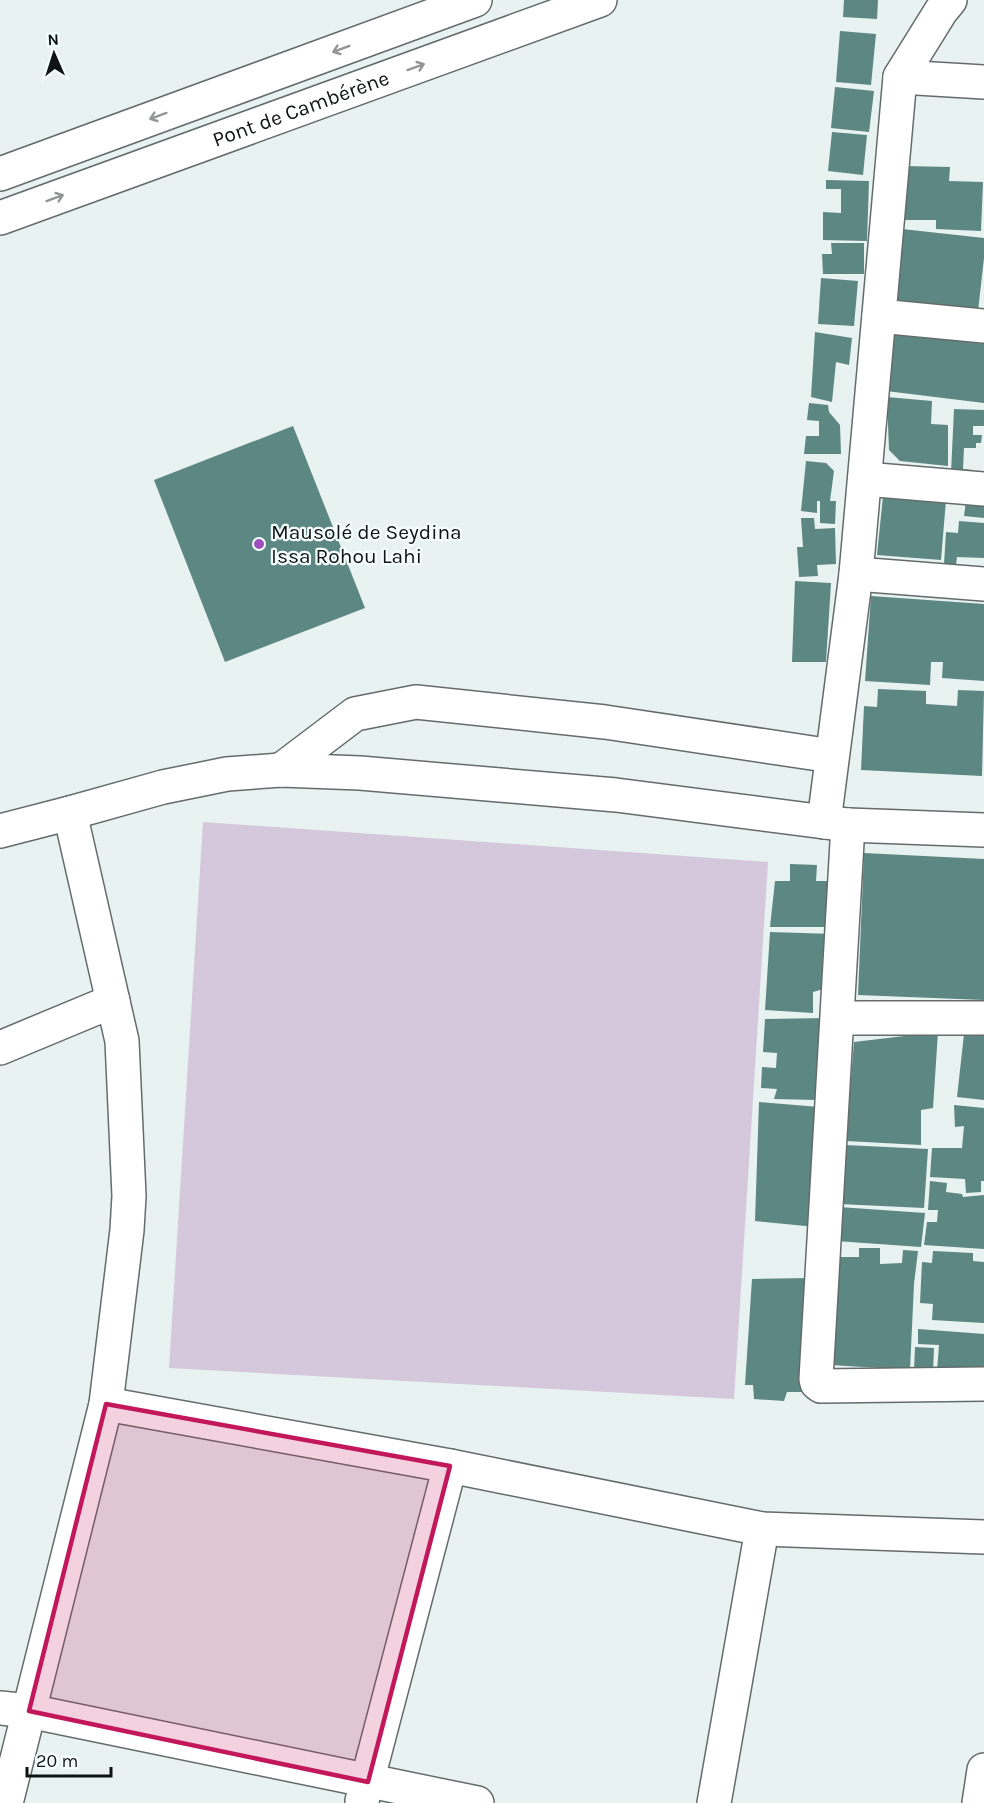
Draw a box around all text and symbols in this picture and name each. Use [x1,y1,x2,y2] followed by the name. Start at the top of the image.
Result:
[24,24,84,84] north arrow
[47,30,59,49] text: N
[332,44,351,55] one-way arrow
[406,60,425,71] one-way arrow
[209,66,392,152] street label: Pont de Cambérène
[149,111,168,122] one-way arrow
[45,192,64,203] one-way arrow
[271,520,462,568] place label: Mausolé de Seydina Issa Rohou Lahi
[252,537,266,551] marker: Mausolé de Seydina Issa Rohou Lahi
[27,1740,111,1778] scale bar
[36,1750,78,1772] text: 20 m

